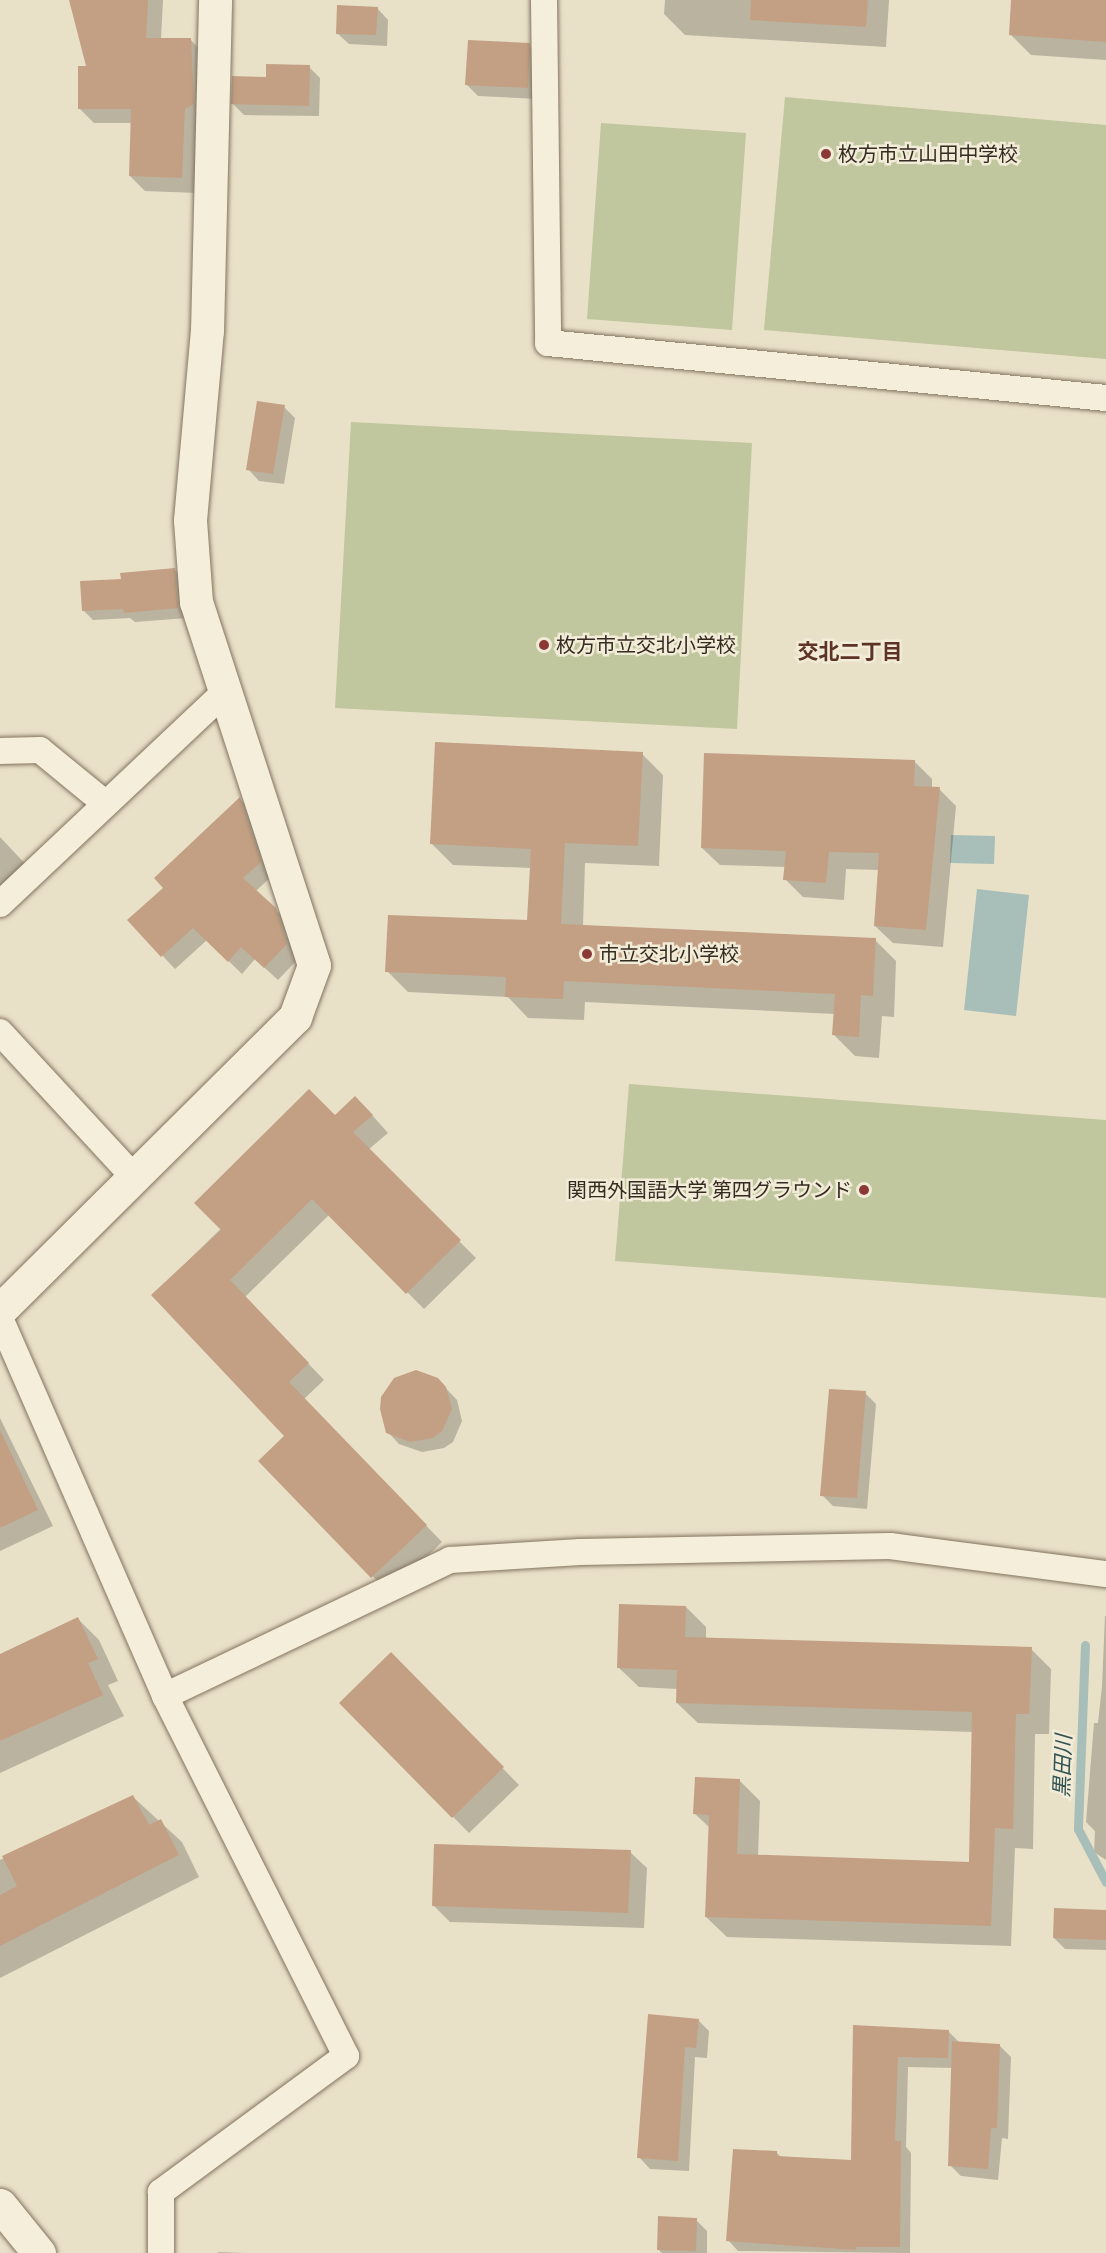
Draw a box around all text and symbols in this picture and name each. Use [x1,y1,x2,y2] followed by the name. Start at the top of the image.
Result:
[838,142,1018,166] place label: 枚方市立山田中学校
[819,147,833,161] marker: 枚方市立山田中学校
[556,633,736,657] place label: 枚方市立交北小学校
[537,638,551,652] marker: 枚方市立交北小学校
[798,639,902,665] district label: 交北二丁目
[599,942,739,966] place label: 市立交北小学校
[580,947,594,961] marker: 市立交北小学校
[567,1178,852,1202] place label: 関西外国語大学 第四グラウンド
[857,1183,871,1197] marker: 関西外国語大学 第四グラウンド
[1049,1734,1077,1798] water label: 黒田川

